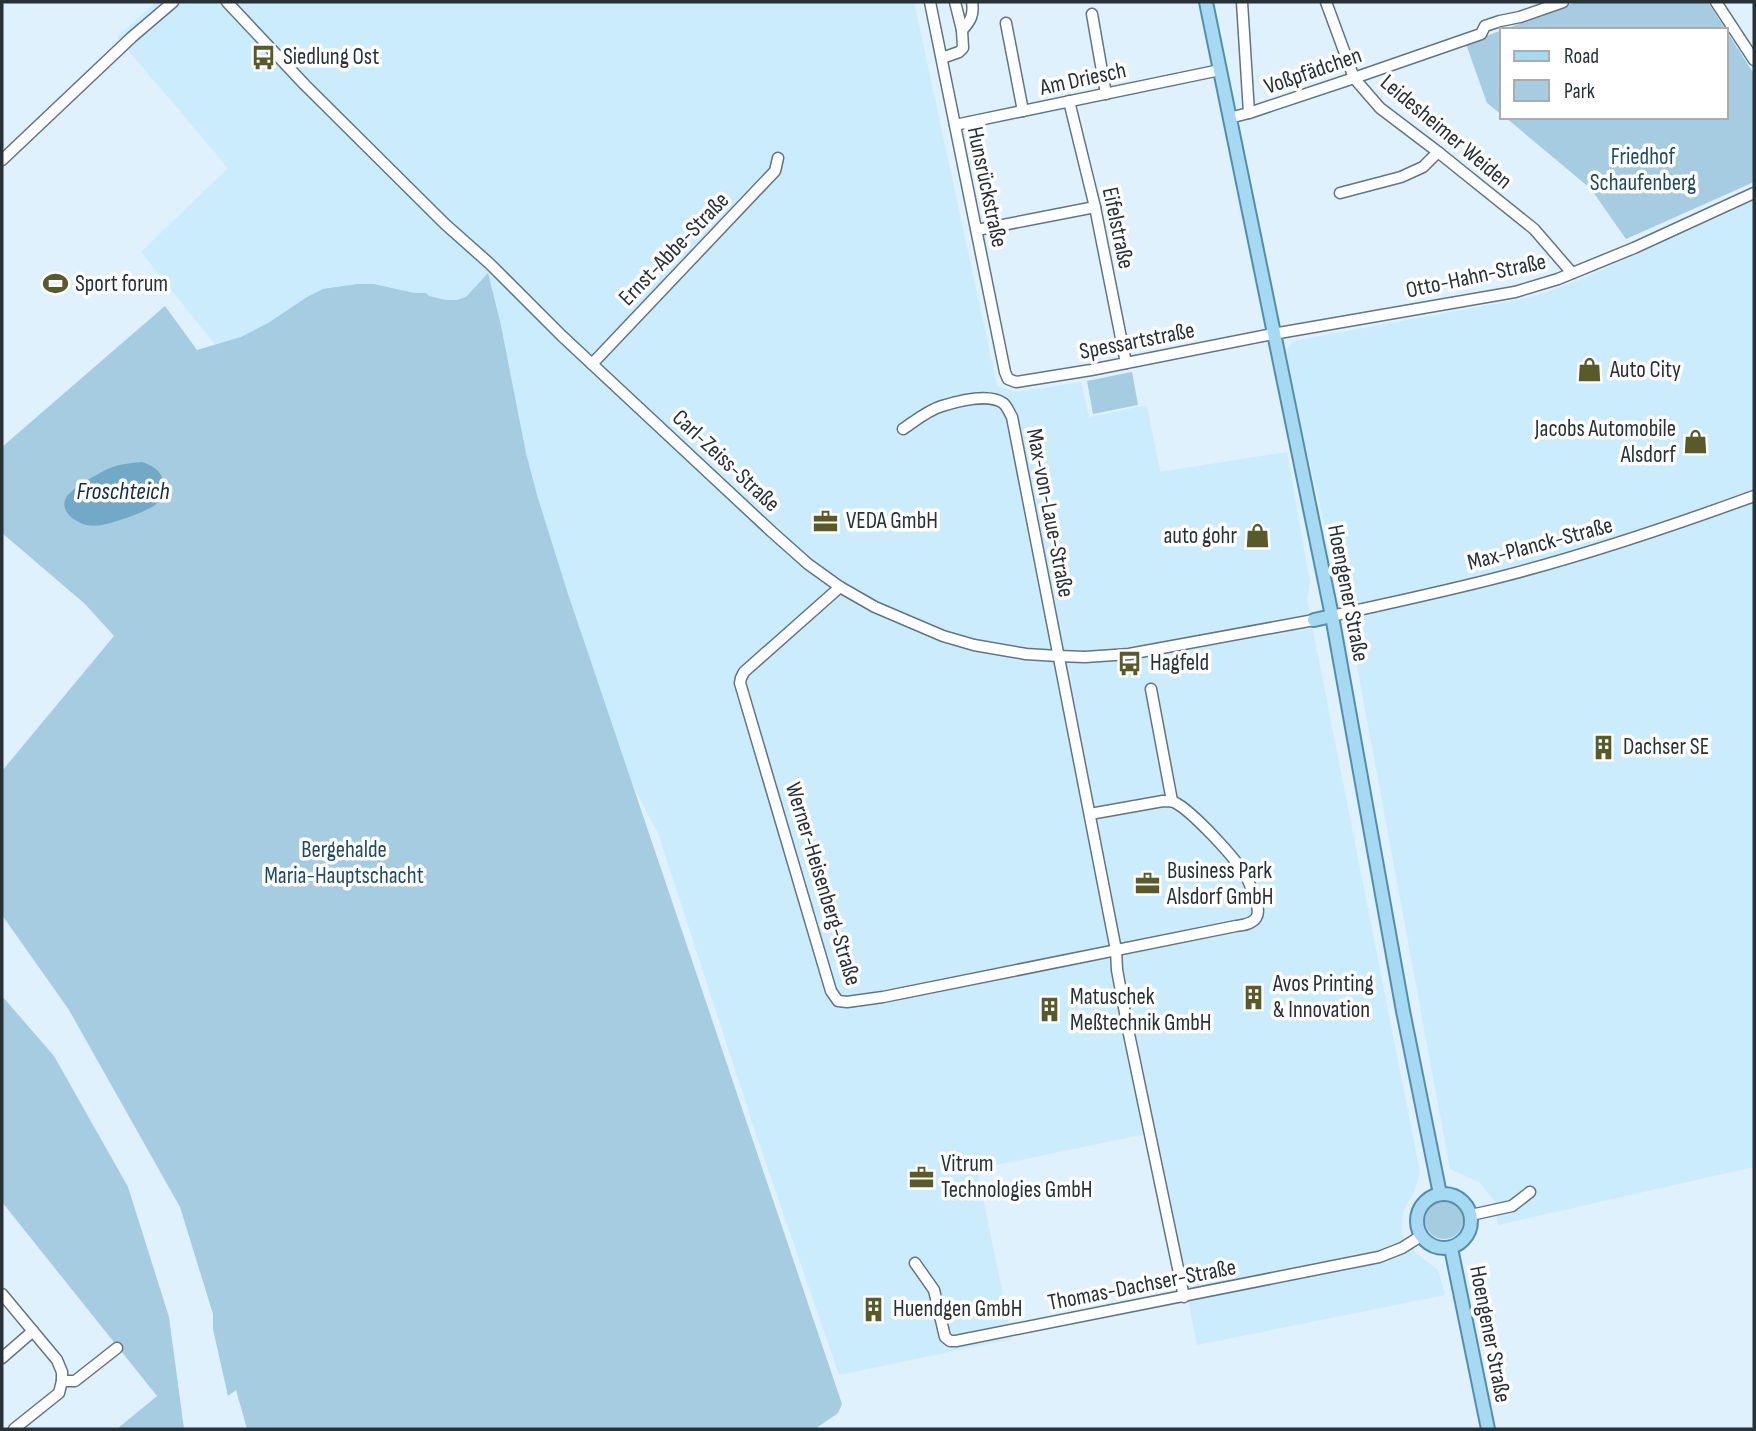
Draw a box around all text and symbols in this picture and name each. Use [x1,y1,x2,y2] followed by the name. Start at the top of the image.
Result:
[1500,28,1728,119] legend
[1261,41,1365,101] street label: Voßpfädchen
[249,43,277,71] bus stop icon: Siedlung Ost
[283,43,379,71] place label: Siedlung Ost
[1564,44,1599,69] text: Road
[1036,56,1129,102] street label: Am Driesch
[1374,69,1518,195] street label: Leidesheimer Weiden
[1564,79,1595,104] text: Park
[961,124,1013,250] street label: Hunsrückstraße
[1590,143,1696,197] park label: Friedhof Schaufenberg
[1096,185,1140,271] street label: Eifelstraße
[613,186,735,312] street label: Ernst-Abbe-Straße
[1403,247,1549,305] street label: Otto-Hahn-Straße
[41,270,69,298] sports icon: Sport forum
[75,270,168,298] place label: Sport forum
[1077,316,1197,366] street label: Spessartstraße
[1576,356,1604,384] shop icon: Auto City
[1609,356,1681,384] place label: Auto City
[666,404,786,518] street label: Carl-Zeiss-Straße
[1534,415,1676,469] place label: Jacobs Automobile Alsdorf
[1020,426,1080,600] street label: Max-von-Laue-Straße
[1682,428,1710,456] shop icon: Jacobs Automobile Alsdorf
[77,477,169,506] water label: Froschteich
[812,507,840,535] office icon: VEDA GmbH
[846,507,938,535] place label: VEDA GmbH
[1464,511,1616,577] street label: Max-Planck-Straße
[1163,522,1237,550] place label: auto gohr
[1243,522,1271,550] shop icon: auto gohr
[1321,522,1375,664] street label: Hoengener Straße
[1116,649,1144,677] bus stop icon: Hagfeld
[1150,649,1209,677] place label: Hagfeld
[1589,733,1617,761] building icon: Dachser SE
[1623,733,1709,761] place label: Dachser SE
[779,779,867,989] street label: Werner-Heisenberg-Straße
[264,836,424,890] park label: Bergehalde Maria-Hauptschacht
[1166,857,1274,911] place label: Business Park Alsdorf GmbH
[1133,870,1161,898] office icon: Business Park Alsdorf GmbH
[1272,970,1374,1024] place label: Avos Printing & Innovation
[1070,983,1212,1037] place label: Matuschek Meßtechnik GmbH
[1239,983,1267,1011] building icon: Avos Printing & Innovation
[1036,996,1064,1024] building icon: Matuschek Meßtechnik GmbH
[941,1150,1092,1204] place label: Vitrum Technologies GmbH
[907,1163,935,1191] office icon: Vitrum Technologies GmbH
[1046,1253,1238,1317] street label: Thomas-Dachser-Straße
[1463,1263,1517,1405] street label: Hoengener Straße
[859,1295,887,1323] building icon: Huendgen GmbH
[893,1295,1022,1323] place label: Huendgen GmbH

